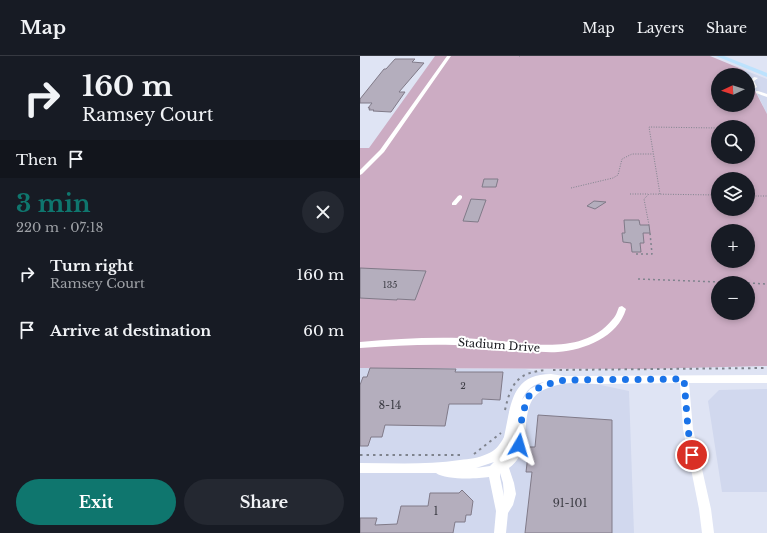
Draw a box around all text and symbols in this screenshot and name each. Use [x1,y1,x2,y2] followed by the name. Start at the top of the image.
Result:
[20,16,66,39] text: Map
[582,19,615,37] text: Map
[637,19,684,37] text: Layers
[706,19,747,37] text: Share
[711,68,755,112] north arrow
[711,68,755,320] map controls
[82,69,173,104] text: 160 m
[16,72,68,124] icon: right
[82,104,214,126] text: Ramsey Court
[711,120,755,164] button: search
[65,148,87,170] icon: arrive
[16,150,57,169] text: Then
[711,172,755,216] button: layers
[16,189,90,218] text: 3 min
[302,191,344,233] button: close
[16,219,103,236] text: 220 m · 07:18
[711,224,755,268] button: +
[50,256,133,275] text: Turn right
[16,263,38,285] icon: right
[297,265,344,284] text: 160 m
[50,275,145,292] text: Ramsey Court
[711,276,755,320] button: −
[383,279,397,290] house number: 135
[16,319,38,341] icon: arrive
[50,321,211,340] text: Arrive at destination
[303,321,344,340] text: 60 m
[457,335,541,355] street label: Stadium Drive
[460,380,466,391] house number: 2
[378,398,402,412] house number: 8-14
[498,424,540,466] position arrow
[675,438,709,472] pin
[681,444,703,466] icon: arrive
[16,479,176,525] button: Exit
[184,479,344,525] button: Share
[553,496,587,510] house number: 91-101
[434,504,439,518] house number: 1

